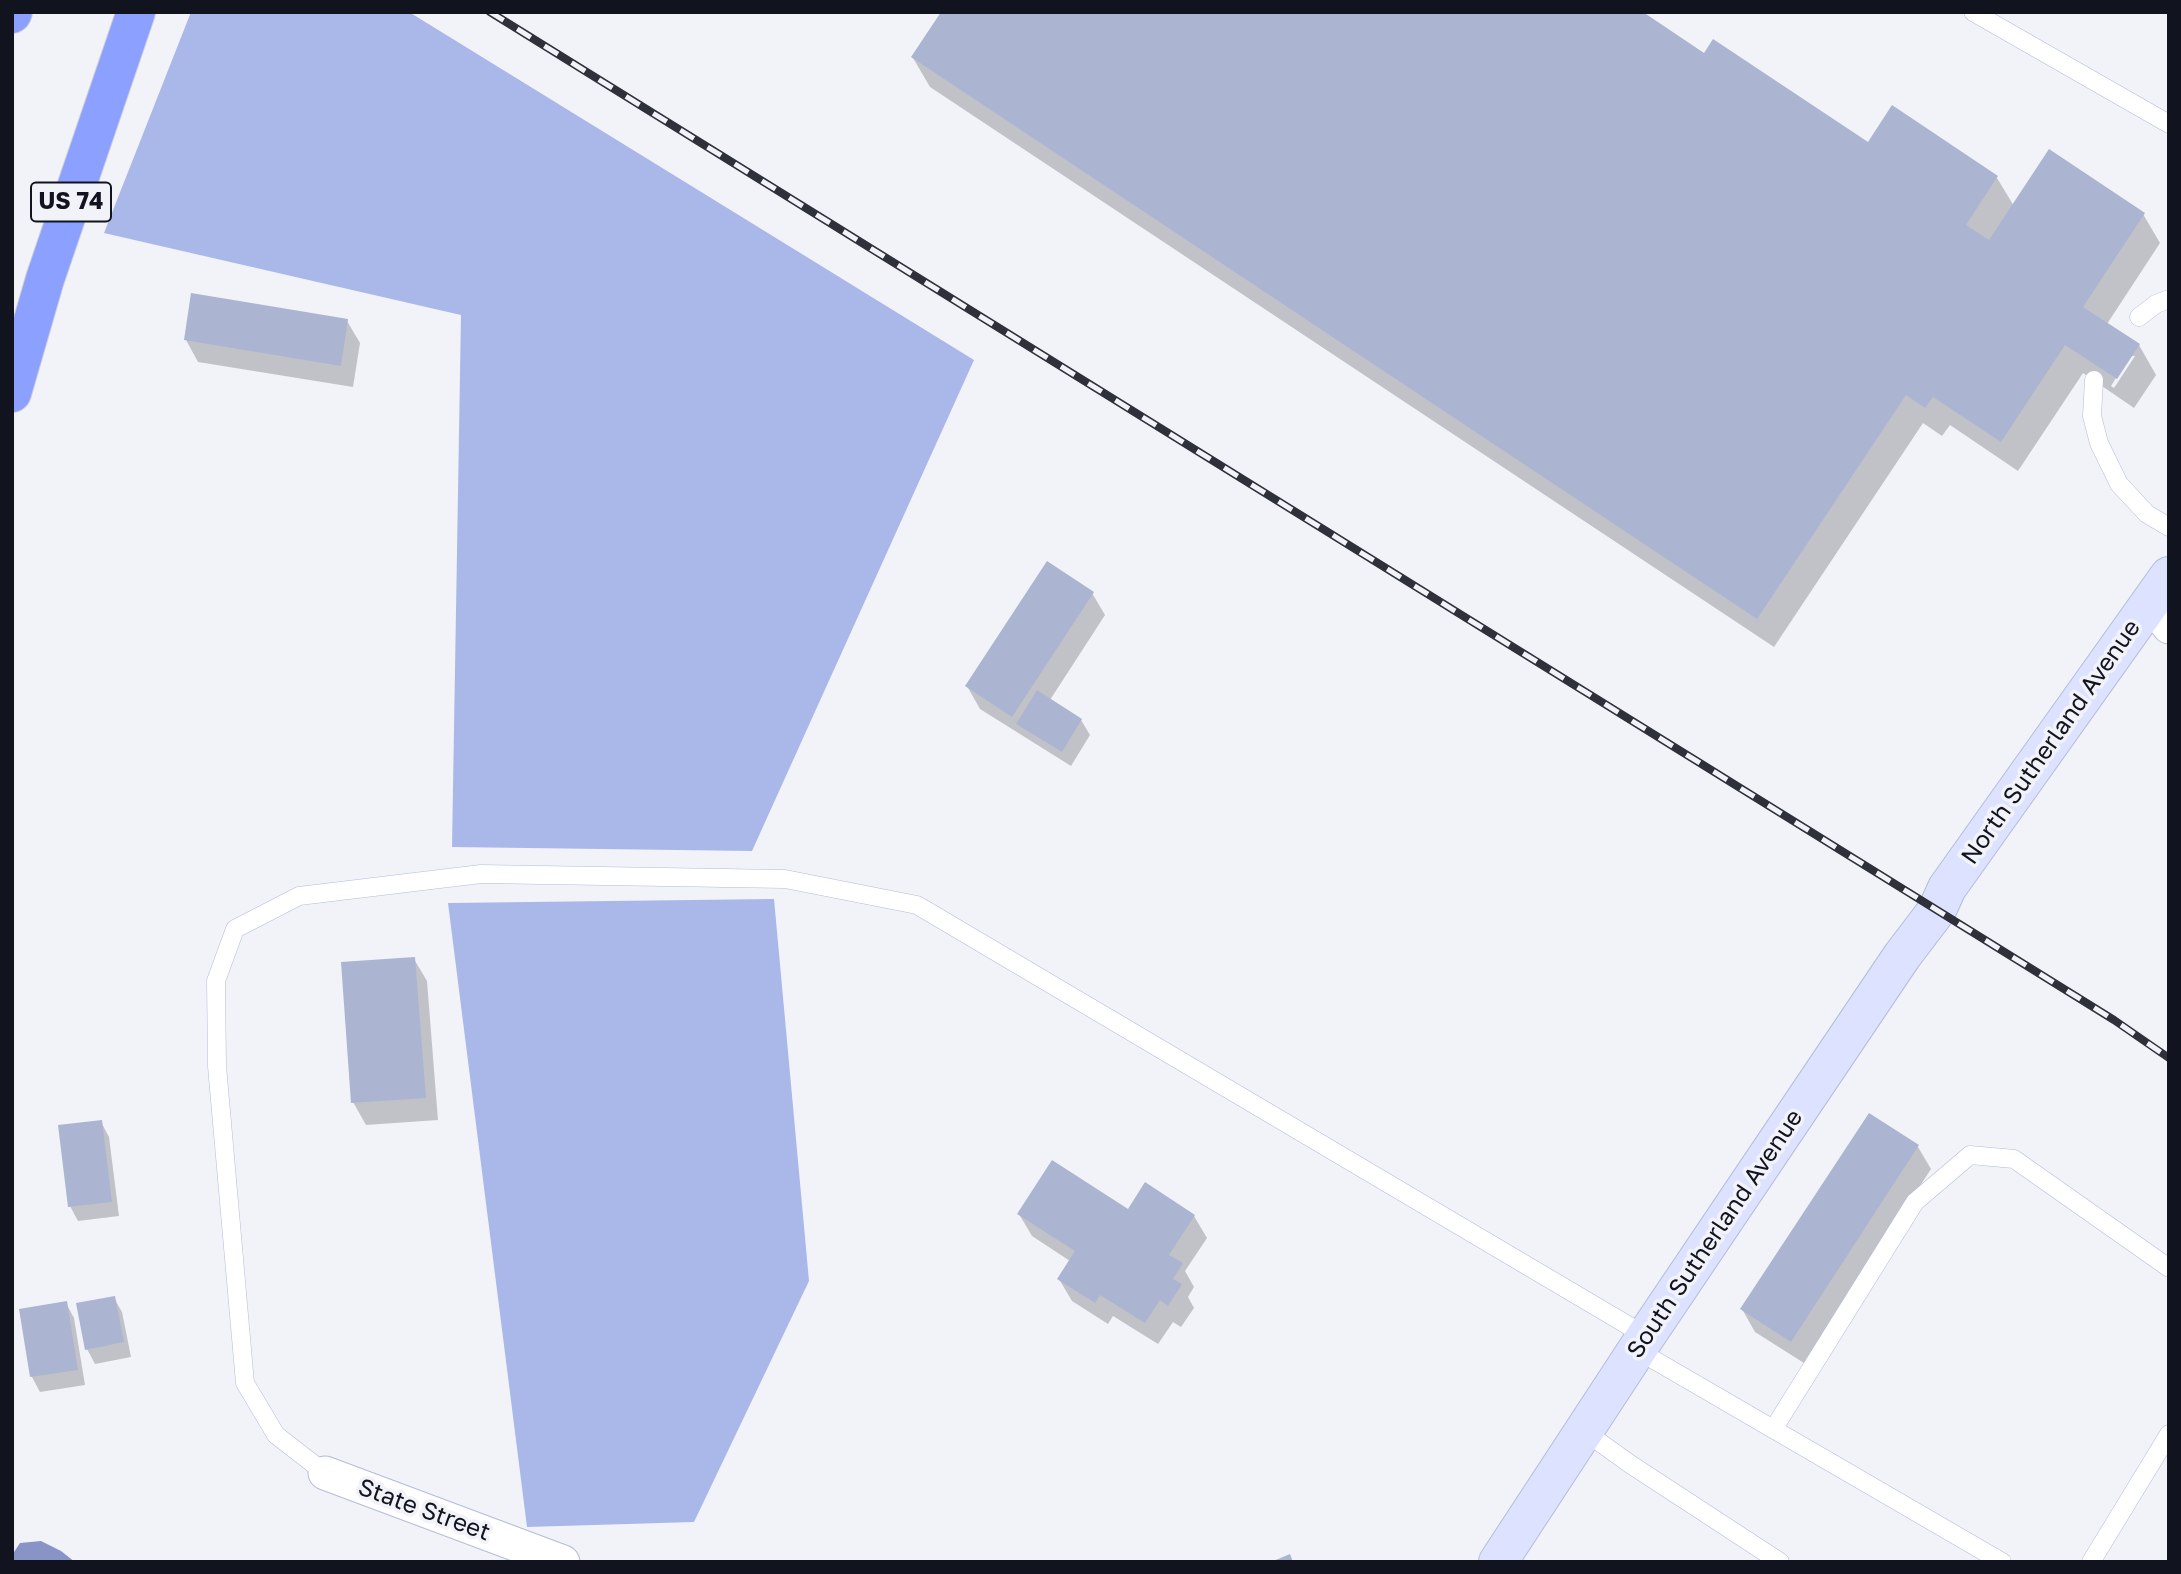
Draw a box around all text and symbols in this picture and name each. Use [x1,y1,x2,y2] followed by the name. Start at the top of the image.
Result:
[31,182,111,222] road number: US 74
[1956,614,2146,870] street label: North Sutherland Avenue
[1621,1104,1809,1364] street label: South Sutherland Avenue
[354,1473,494,1547] street label: State Street

